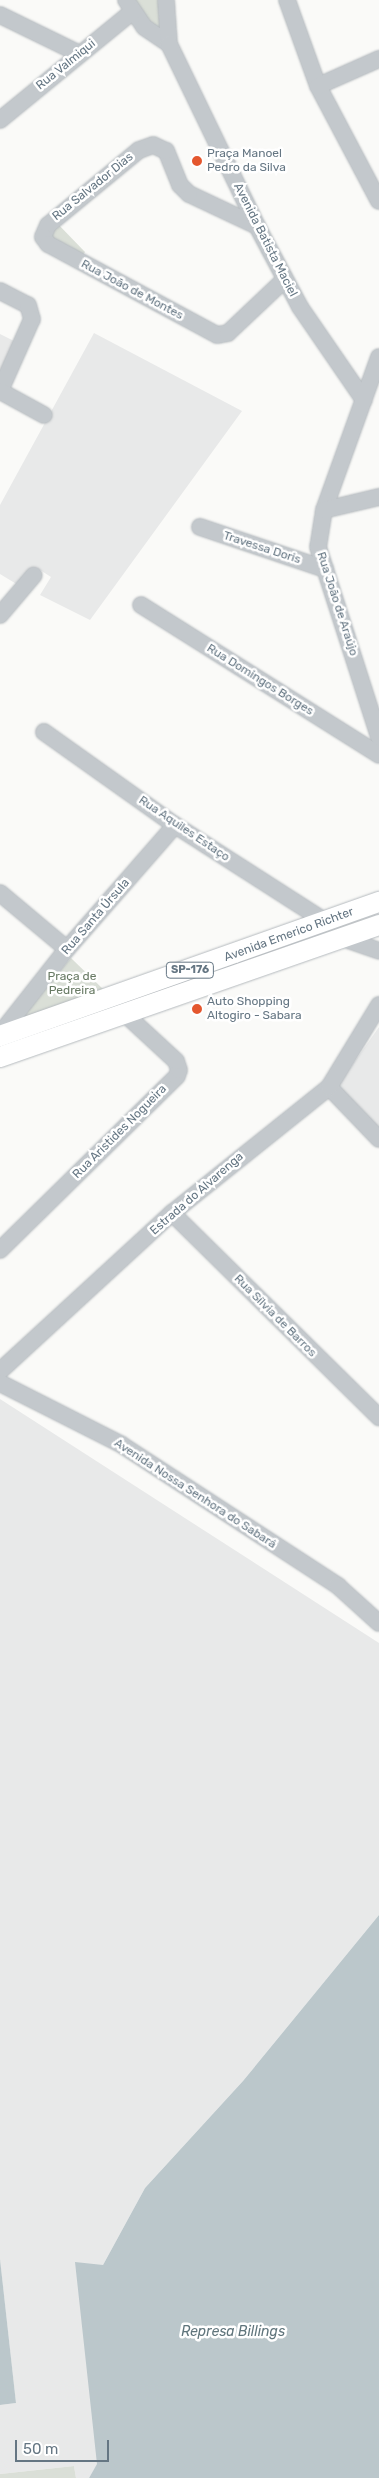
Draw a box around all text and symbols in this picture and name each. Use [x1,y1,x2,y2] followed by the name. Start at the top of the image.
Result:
[33,37,99,93] street label: Rua Valmiqui
[207,147,286,175] place label: Praça Manoel Pedro da Silva
[50,150,136,224] street label: Rua Salvador Dias
[191,155,203,167] marker: Praça Manoel Pedro da Silva
[230,181,300,299] street label: Avenida Batista Maciel
[78,257,186,323] street label: Rua João de Montes
[221,529,303,567] street label: Travessa Doris
[313,550,361,658] street label: Rua João de Araújo
[204,641,316,719] street label: Rua Domingos Borges
[136,793,232,865] street label: Rua Aquiles Estaço
[59,876,133,958] street label: Rua Santa Úrsula
[222,905,356,965] street label: Avenida Emerico Richter
[165,962,215,978] road number: SP-176
[48,970,96,998] park label: Praça de Pedreira
[207,995,302,1023] place label: Auto Shopping Altogiro - Sabara
[191,1003,203,1015] marker: Auto Shopping Altogiro - Sabara
[70,1082,170,1182] street label: Rua Aristides Nogueira
[147,1150,247,1238] street label: Estrada do Alvarenga
[231,1272,319,1360] street label: Rua Sílvia de Barros
[111,1436,279,1552] street label: Avenida Nossa Senhora do Sabará
[181,2324,285,2340] water label: Represa Billings
[18,2430,111,2462] scale bar
[23,2440,58,2458] text: 50 m

